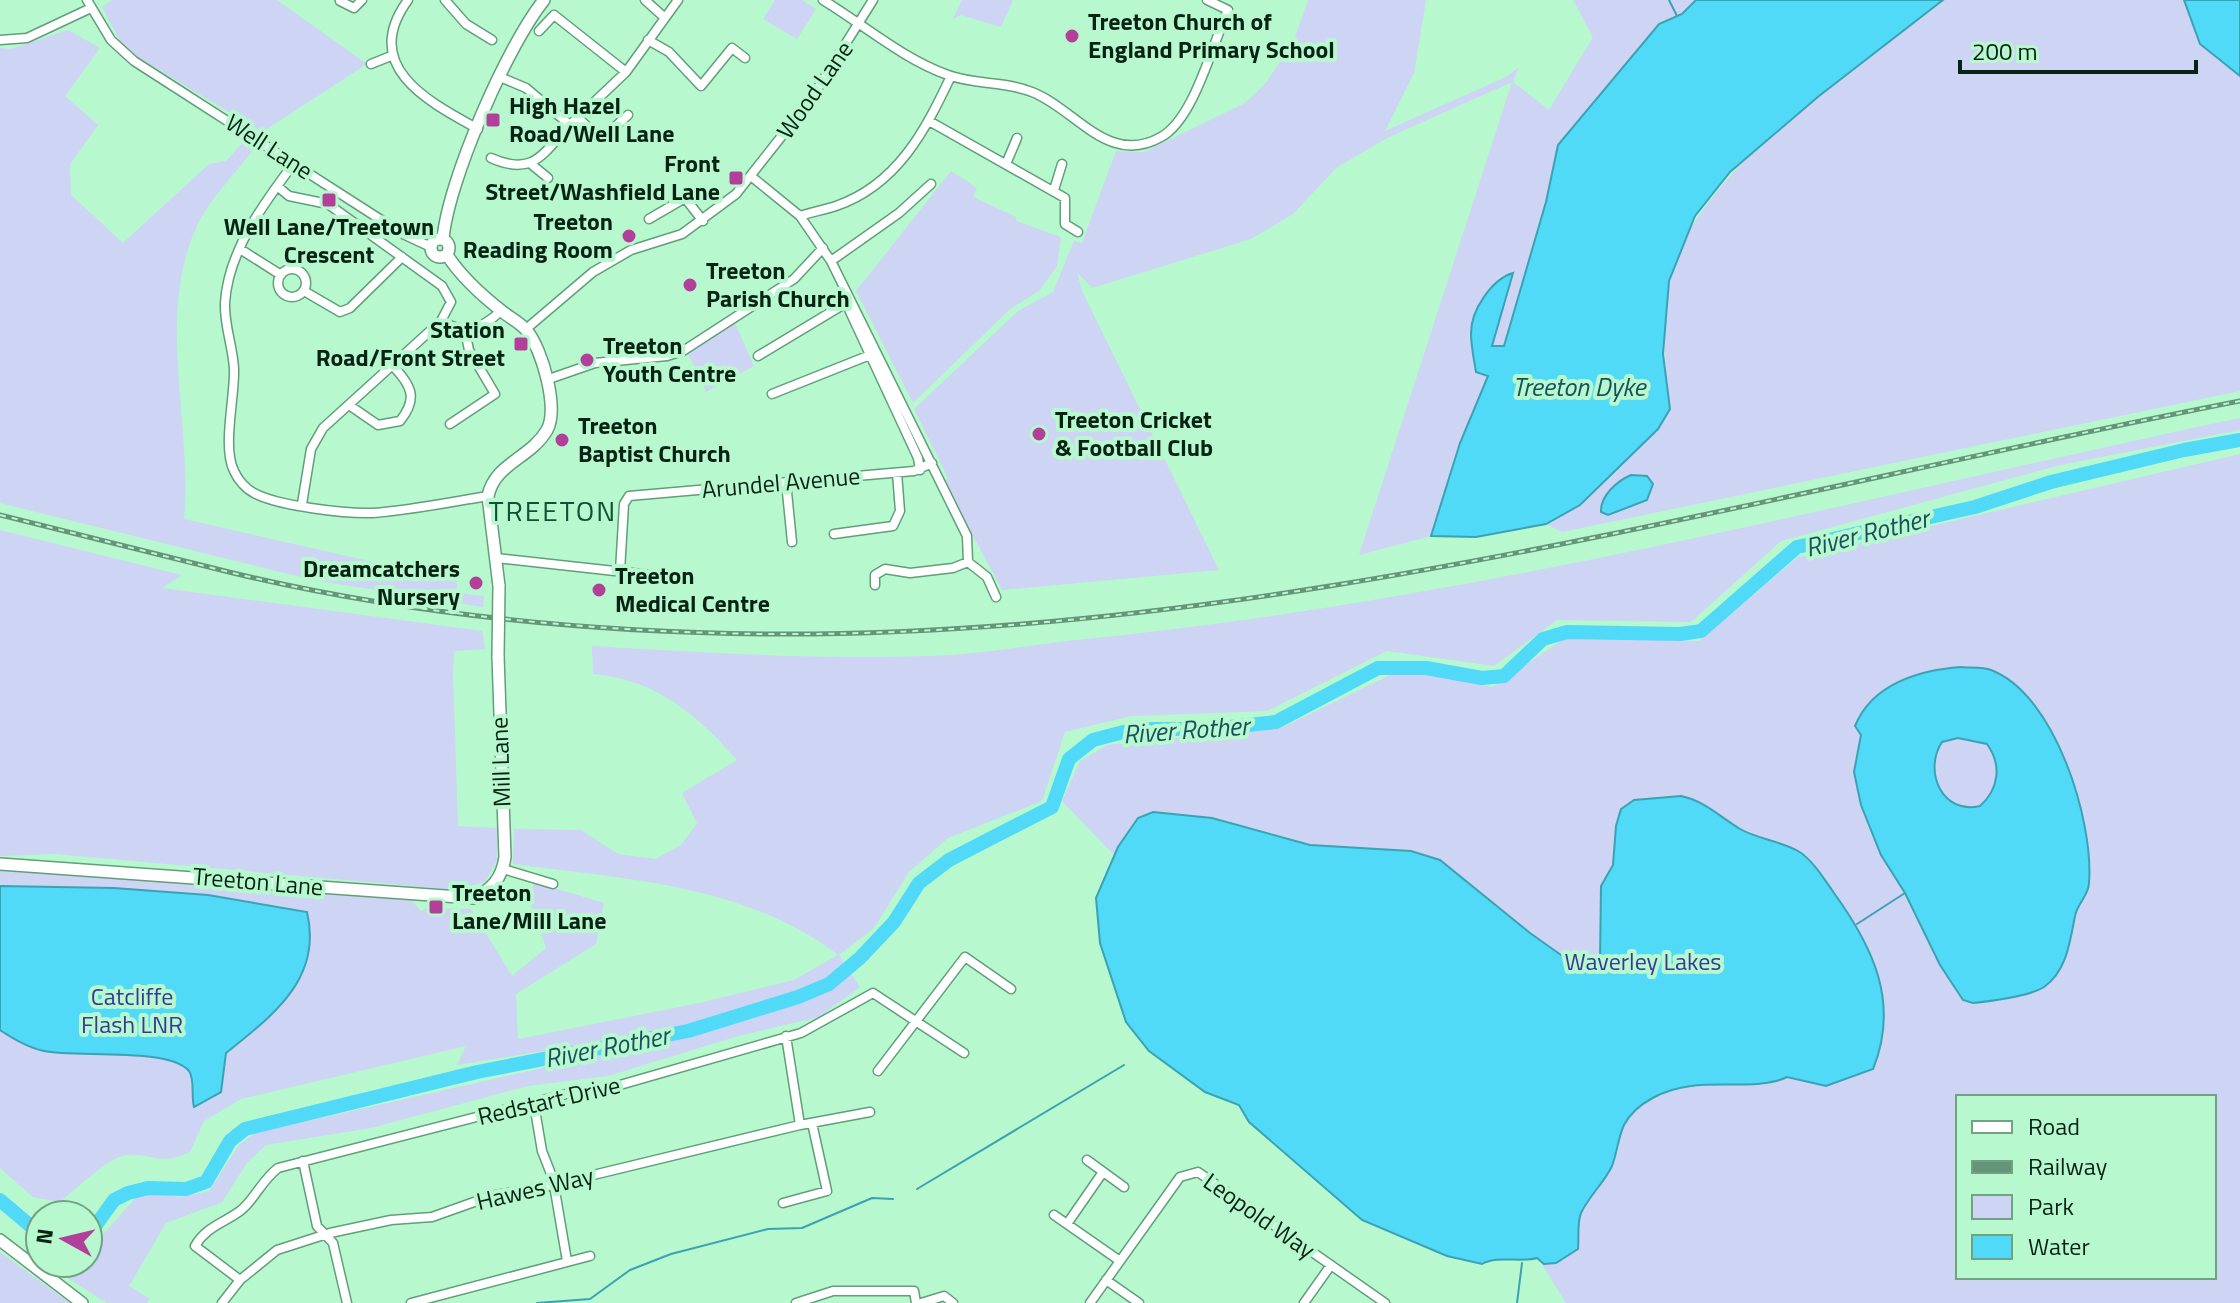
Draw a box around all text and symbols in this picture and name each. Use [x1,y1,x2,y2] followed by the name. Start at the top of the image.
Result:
[1088,3,1335,67] place label: Treeton Church of England Primary School
[1960,24,2196,74] scale bar
[1063,27,1081,45] marker: Treeton Church of England Primary School
[767,33,861,146] street label: Wood Lane
[1972,33,2038,69] text: 200 m
[509,87,675,151] place label: High Hazel Road/Well Lane
[219,104,320,188] street label: Well Lane
[484,111,502,129] marker: High Hazel Road/Well Lane
[485,145,720,209] place label: Front Street/Washfield Lane
[727,169,745,187] marker: Front Street/Washfield Lane
[320,191,338,209] marker: Well Lane/Treetown Crescent
[463,203,613,267] place label: Treeton Reading Room
[224,208,434,272] place label: Well Lane/Treetown Crescent
[620,227,638,245] marker: Treeton Reading Room
[706,252,850,316] place label: Treeton Parish Church
[681,276,699,294] marker: Treeton Parish Church
[316,311,505,375] place label: Station Road/Front Street
[603,327,736,391] place label: Treeton Youth Centre
[512,335,530,353] marker: Station Road/Front Street
[578,351,596,369] marker: Treeton Youth Centre
[1513,367,1647,406] water label: Treeton Dyke
[1055,401,1213,465] place label: Treeton Cricket & Football Club
[578,407,731,471] place label: Treeton Baptist Church
[1030,425,1048,443] marker: Treeton Cricket & Football Club
[553,431,571,449] marker: Treeton Baptist Church
[700,457,862,507] street label: Arundel Avenue
[489,489,617,532] district label: TREETON
[1801,498,1935,567] water label: River Rother
[303,550,460,614] place label: Dreamcatchers Nursery
[615,557,770,621] place label: Treeton Medical Centre
[467,574,485,592] marker: Dreamcatchers Nursery
[590,581,608,599] marker: Treeton Medical Centre
[1122,705,1253,753] water label: River Rother
[480,716,520,808] street label: Mill Lane
[191,857,325,905] street label: Treeton Lane
[452,874,606,938] place label: Treeton Lane/Mill Lane
[427,898,445,916] marker: Treeton Lane/Mill Lane
[1565,943,1721,979] park label: Waverley Lakes
[81,978,183,1042] park label: Catcliffe Flash LNR
[541,1015,675,1078] water label: River Rother
[474,1066,624,1134] street label: Redstart Drive
[1956,1095,2216,1279] legend
[2028,1108,2080,1144] text: Road
[2028,1148,2108,1184] text: Railway
[473,1157,597,1219] street label: Hawes Way
[1196,1163,1323,1267] street label: Leopold Way
[2028,1188,2074,1224] text: Park
[24,1199,104,1279] north arrow
[26,1226,62,1246] text: N
[2028,1228,2090,1264] text: Water

